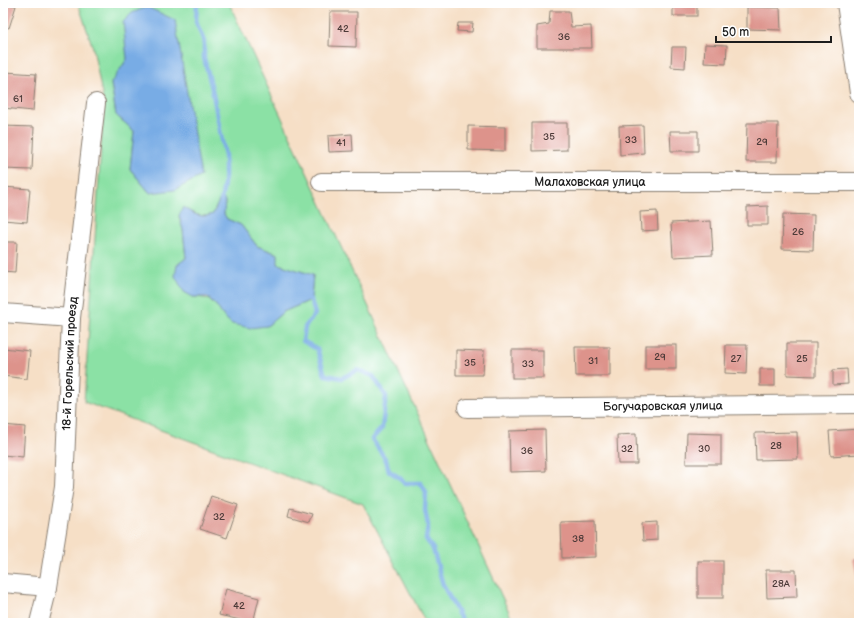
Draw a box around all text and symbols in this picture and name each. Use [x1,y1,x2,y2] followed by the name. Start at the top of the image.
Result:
[716,18,831,44] scale bar
[337,23,349,35] house number: 42
[722,25,749,40] text: 50 m
[558,31,570,43] house number: 36
[13,93,23,105] house number: 61
[543,131,555,143] house number: 35
[625,134,637,146] house number: 33
[756,136,768,148] house number: 29
[336,137,346,149] house number: 41
[534,175,646,190] street label: Малаховская улица
[792,226,804,238] house number: 26
[59,295,81,431] street label: 18-й Горельский проезд
[654,351,666,363] house number: 29
[731,353,741,365] house number: 27
[796,353,808,365] house number: 25
[588,355,598,367] house number: 31
[464,357,476,369] house number: 35
[522,358,534,370] house number: 33
[603,398,723,414] street label: Богучаровская улица
[770,440,782,452] house number: 28
[621,443,633,455] house number: 32
[698,443,710,455] house number: 30
[521,445,533,457] house number: 36
[213,511,225,523] house number: 32
[572,533,584,545] house number: 38
[772,578,791,590] house number: 28А
[233,600,245,612] house number: 42

